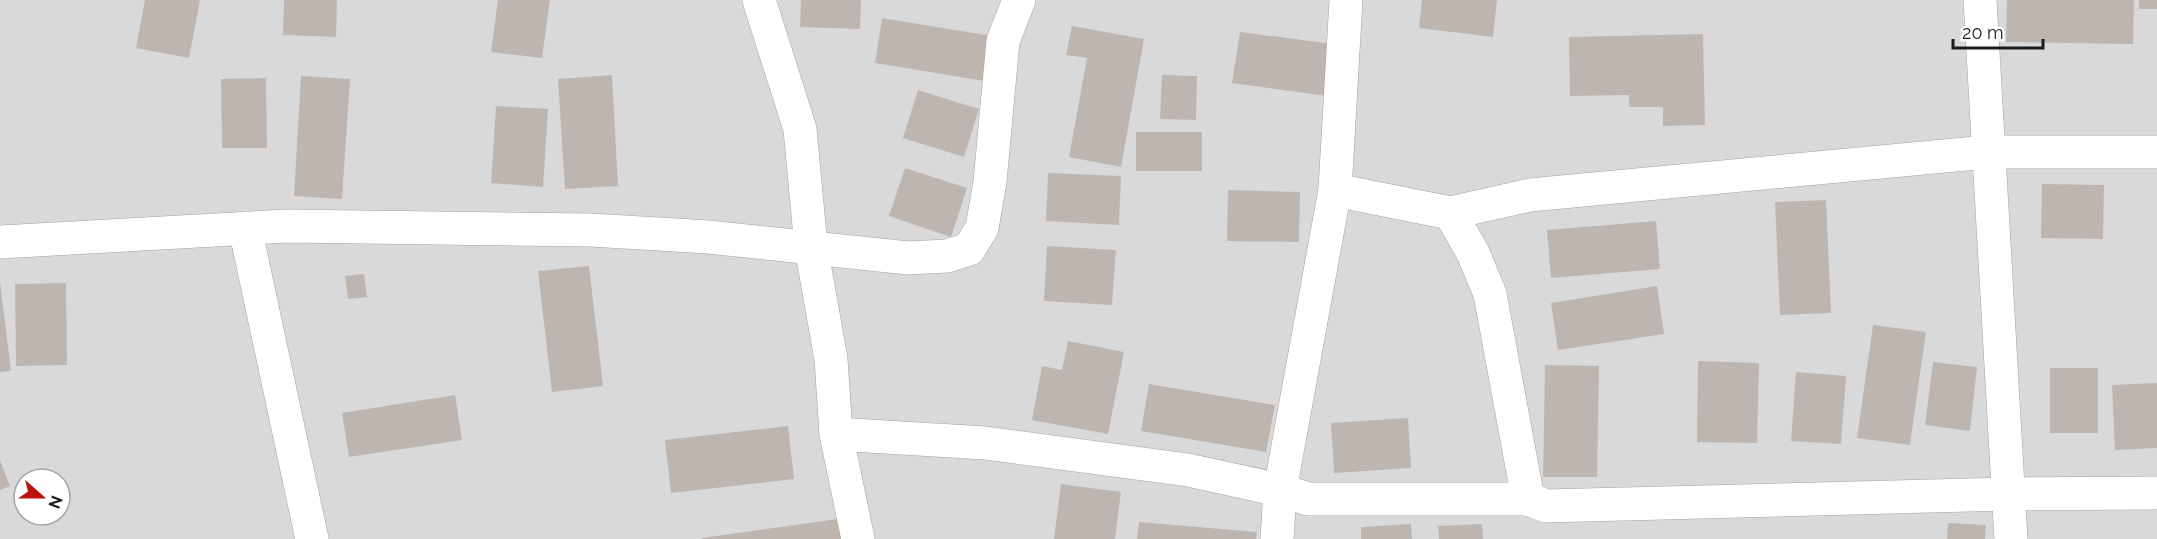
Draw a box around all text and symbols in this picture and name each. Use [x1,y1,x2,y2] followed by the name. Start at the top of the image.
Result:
[1953,12,2043,50] scale bar
[1962,22,2004,43] text: 20 m
[12,467,72,527] north arrow
[44,493,67,511] text: N

